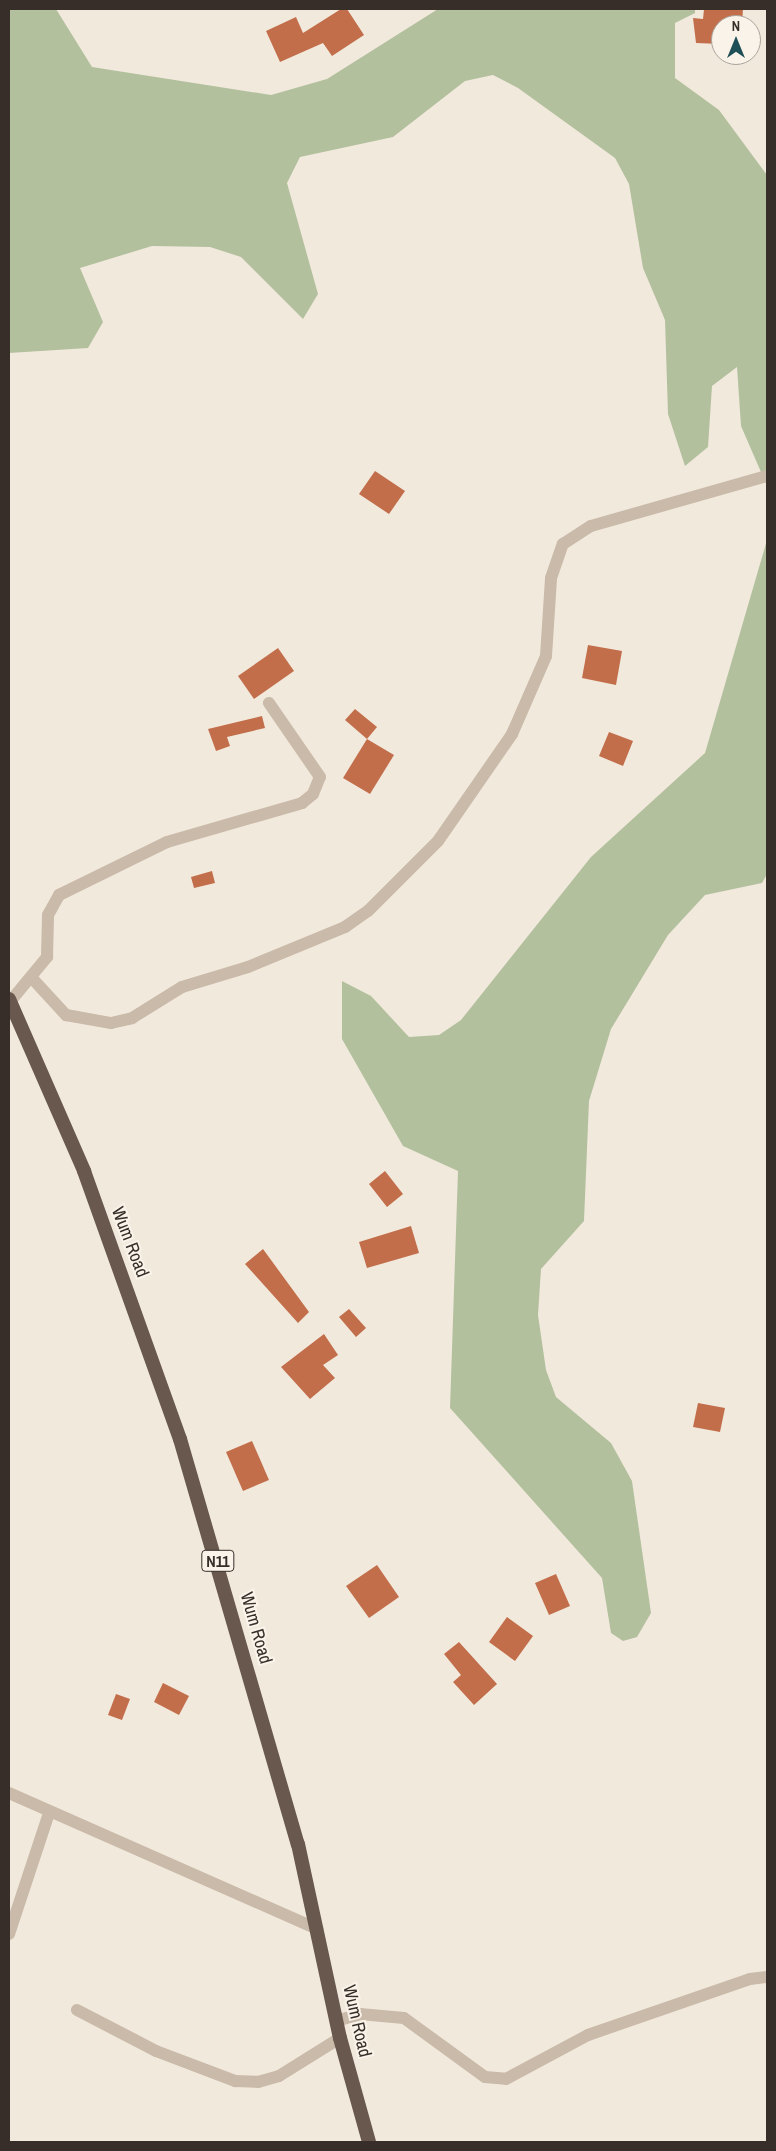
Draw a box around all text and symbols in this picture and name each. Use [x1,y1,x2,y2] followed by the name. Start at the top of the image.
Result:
[711,15,761,65] north arrow
[732,17,740,35] text: N
[107,1204,153,1280] street label: Wum Road
[200,1548,236,1574] road number: N11
[235,1590,277,1666] street label: Wum Road
[338,1983,376,2059] street label: Wum Road

